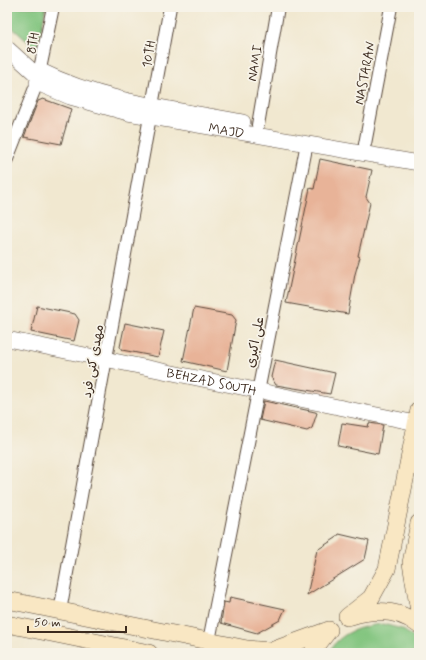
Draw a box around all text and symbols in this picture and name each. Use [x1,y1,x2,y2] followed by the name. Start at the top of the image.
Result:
[23,31,44,55] street label: 8TH
[139,39,160,69] street label: 10TH
[351,40,380,106] street label: NASTARAN
[244,43,267,83] street label: NAMI
[207,120,245,143] street label: MAJD
[242,315,269,369] street label: علی اکبری
[79,323,108,399] street label: مهدی کنی فرد
[165,365,258,400] street label: BEHZAD SOUTH
[28,608,126,634] scale bar
[34,615,61,631] text: 50 m

